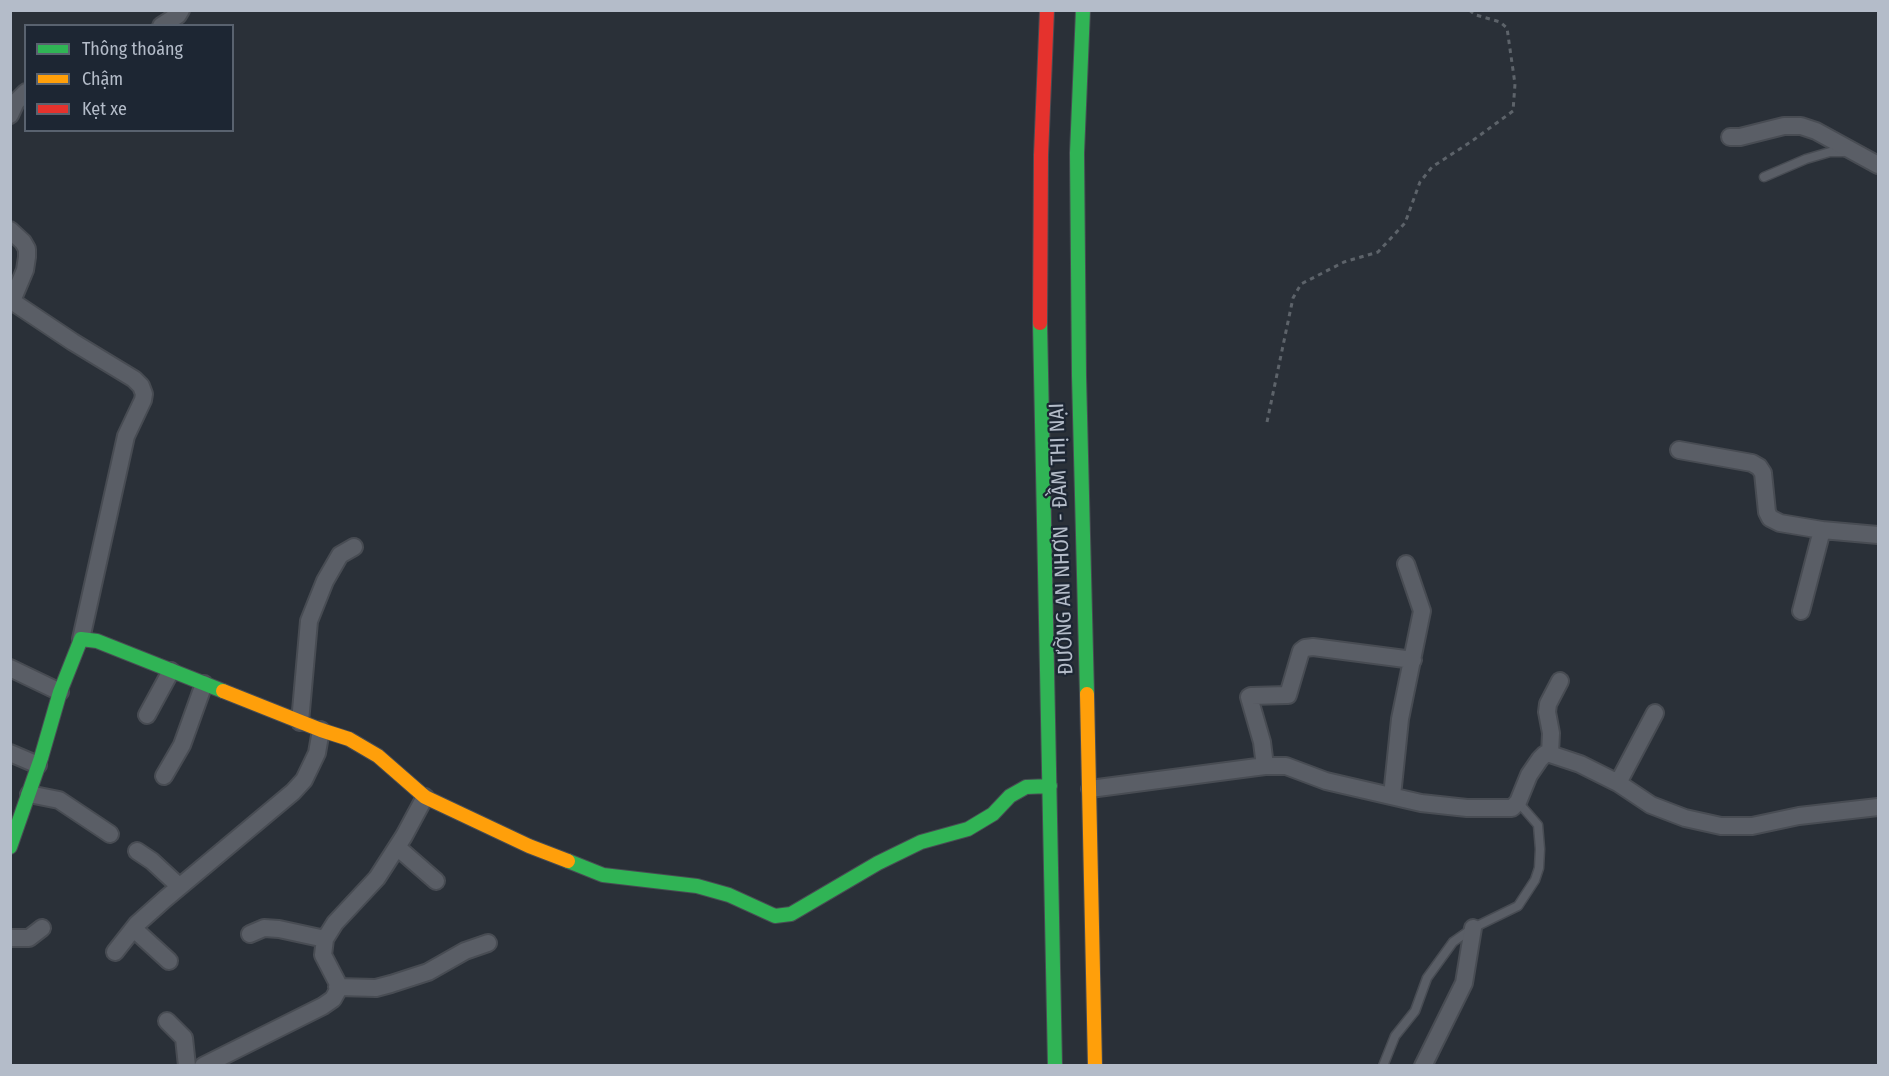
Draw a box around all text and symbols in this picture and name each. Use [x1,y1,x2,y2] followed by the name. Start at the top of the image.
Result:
[24,24,234,132] legend
[82,38,183,60] text: Thông thoáng
[82,68,123,90] text: Chậm
[82,98,127,120] text: Kẹt xe
[1045,403,1079,675] street label: ĐƯỜNG AN NHƠN - ĐẦM THỊ NẠI

